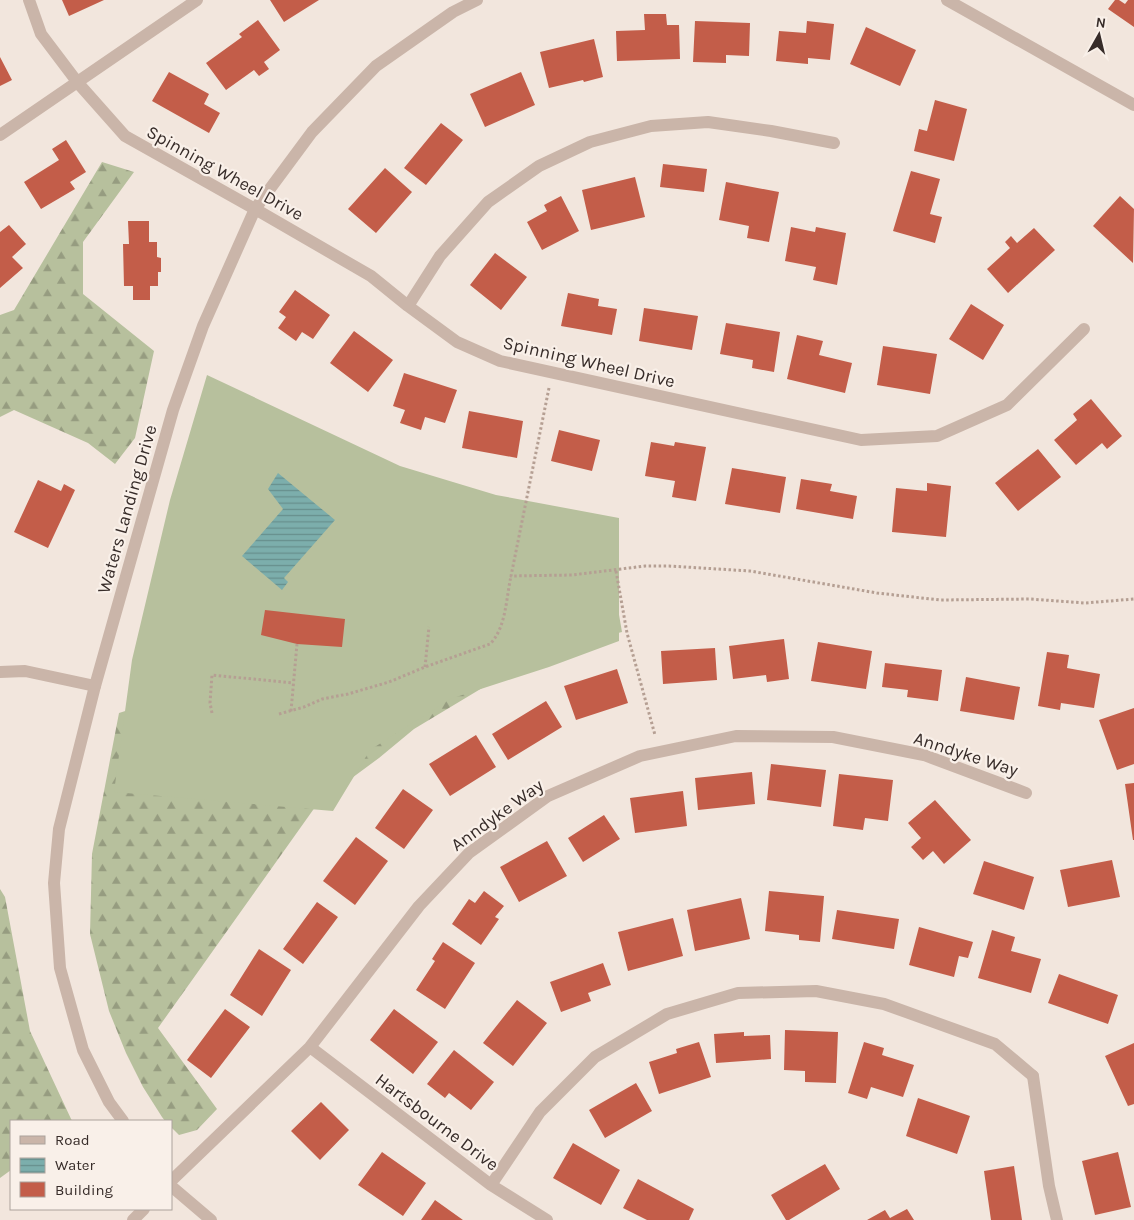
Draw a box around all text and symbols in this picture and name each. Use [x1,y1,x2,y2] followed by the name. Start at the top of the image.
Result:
[1074,10,1124,60] north arrow
[1095,14,1107,32] text: N
[143,121,307,225] street label: Spinning Wheel Drive
[501,331,677,393] street label: Spinning Wheel Drive
[92,422,162,596] street label: Waters Landing Drive
[911,727,1022,781] street label: Anndyke Way
[447,774,548,856] street label: Anndyke Way
[371,1068,503,1176] street label: Hartsbourne Drive
[10,1120,172,1210] legend
[55,1131,90,1149] text: Road
[55,1156,96,1174] text: Water
[55,1181,113,1199] text: Building

